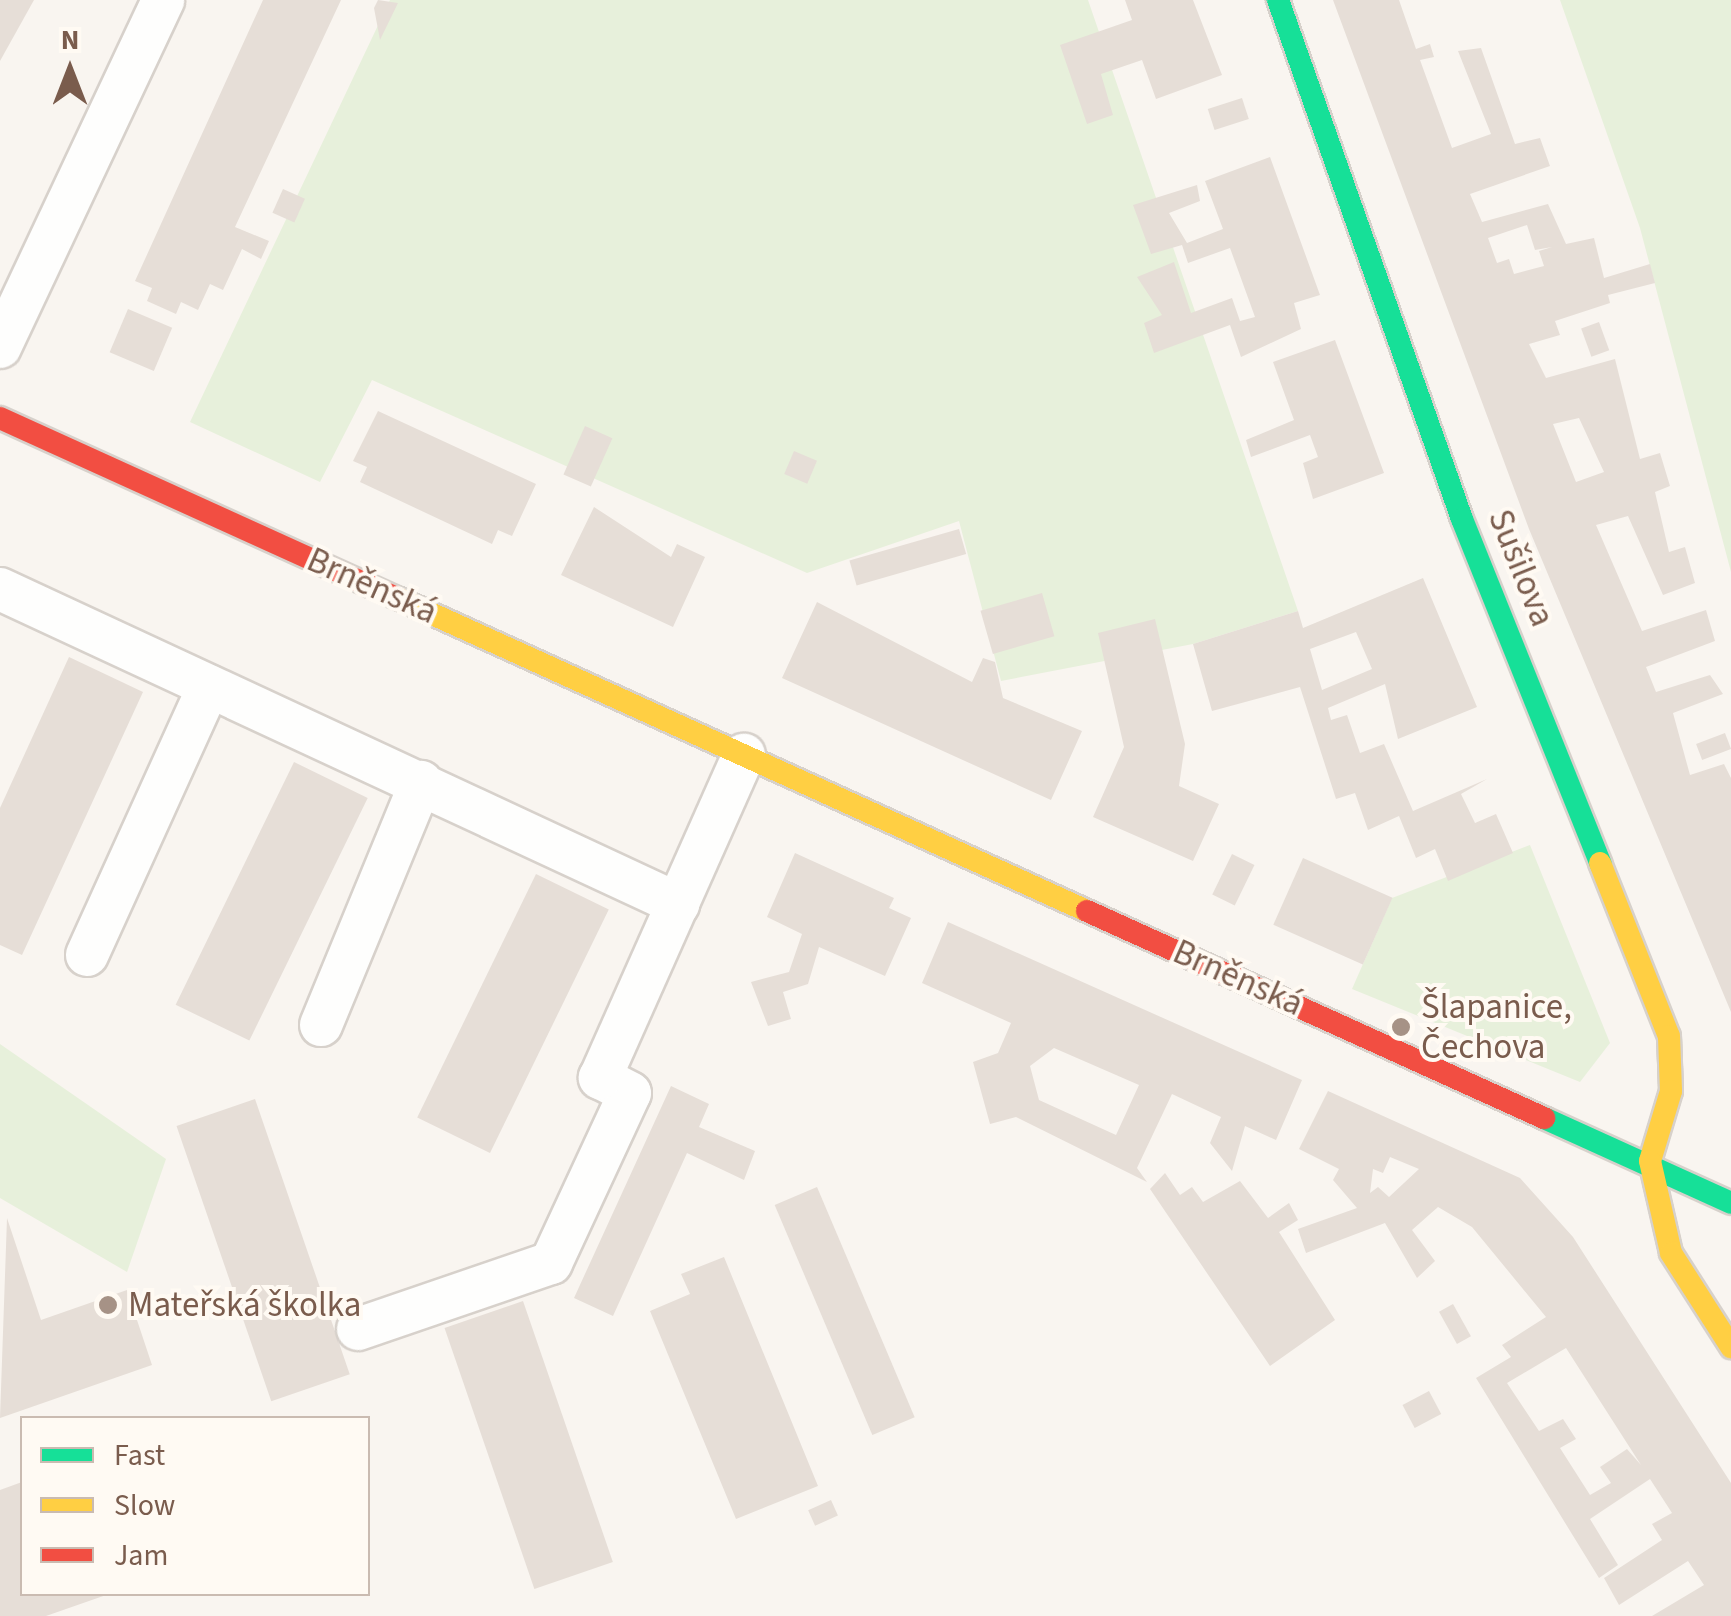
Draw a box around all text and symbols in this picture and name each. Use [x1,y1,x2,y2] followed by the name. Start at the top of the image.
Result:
[20,20,120,120] north arrow
[61,20,79,60] text: N
[1479,504,1563,632] street label: Sušilova
[301,539,443,633] street label: Brněnská
[1167,931,1309,1025] street label: Brněnská
[1421,986,1572,1068] place label: Šlapanice, Čechova
[1390,1016,1412,1038] marker: Šlapanice, Čechova
[128,1284,361,1326] place label: Mateřská školka
[97,1294,119,1316] marker: Mateřská školka
[20,1416,370,1596] legend
[114,1434,165,1477] text: Fast
[114,1484,175,1527] text: Slow
[114,1534,168,1577] text: Jam

